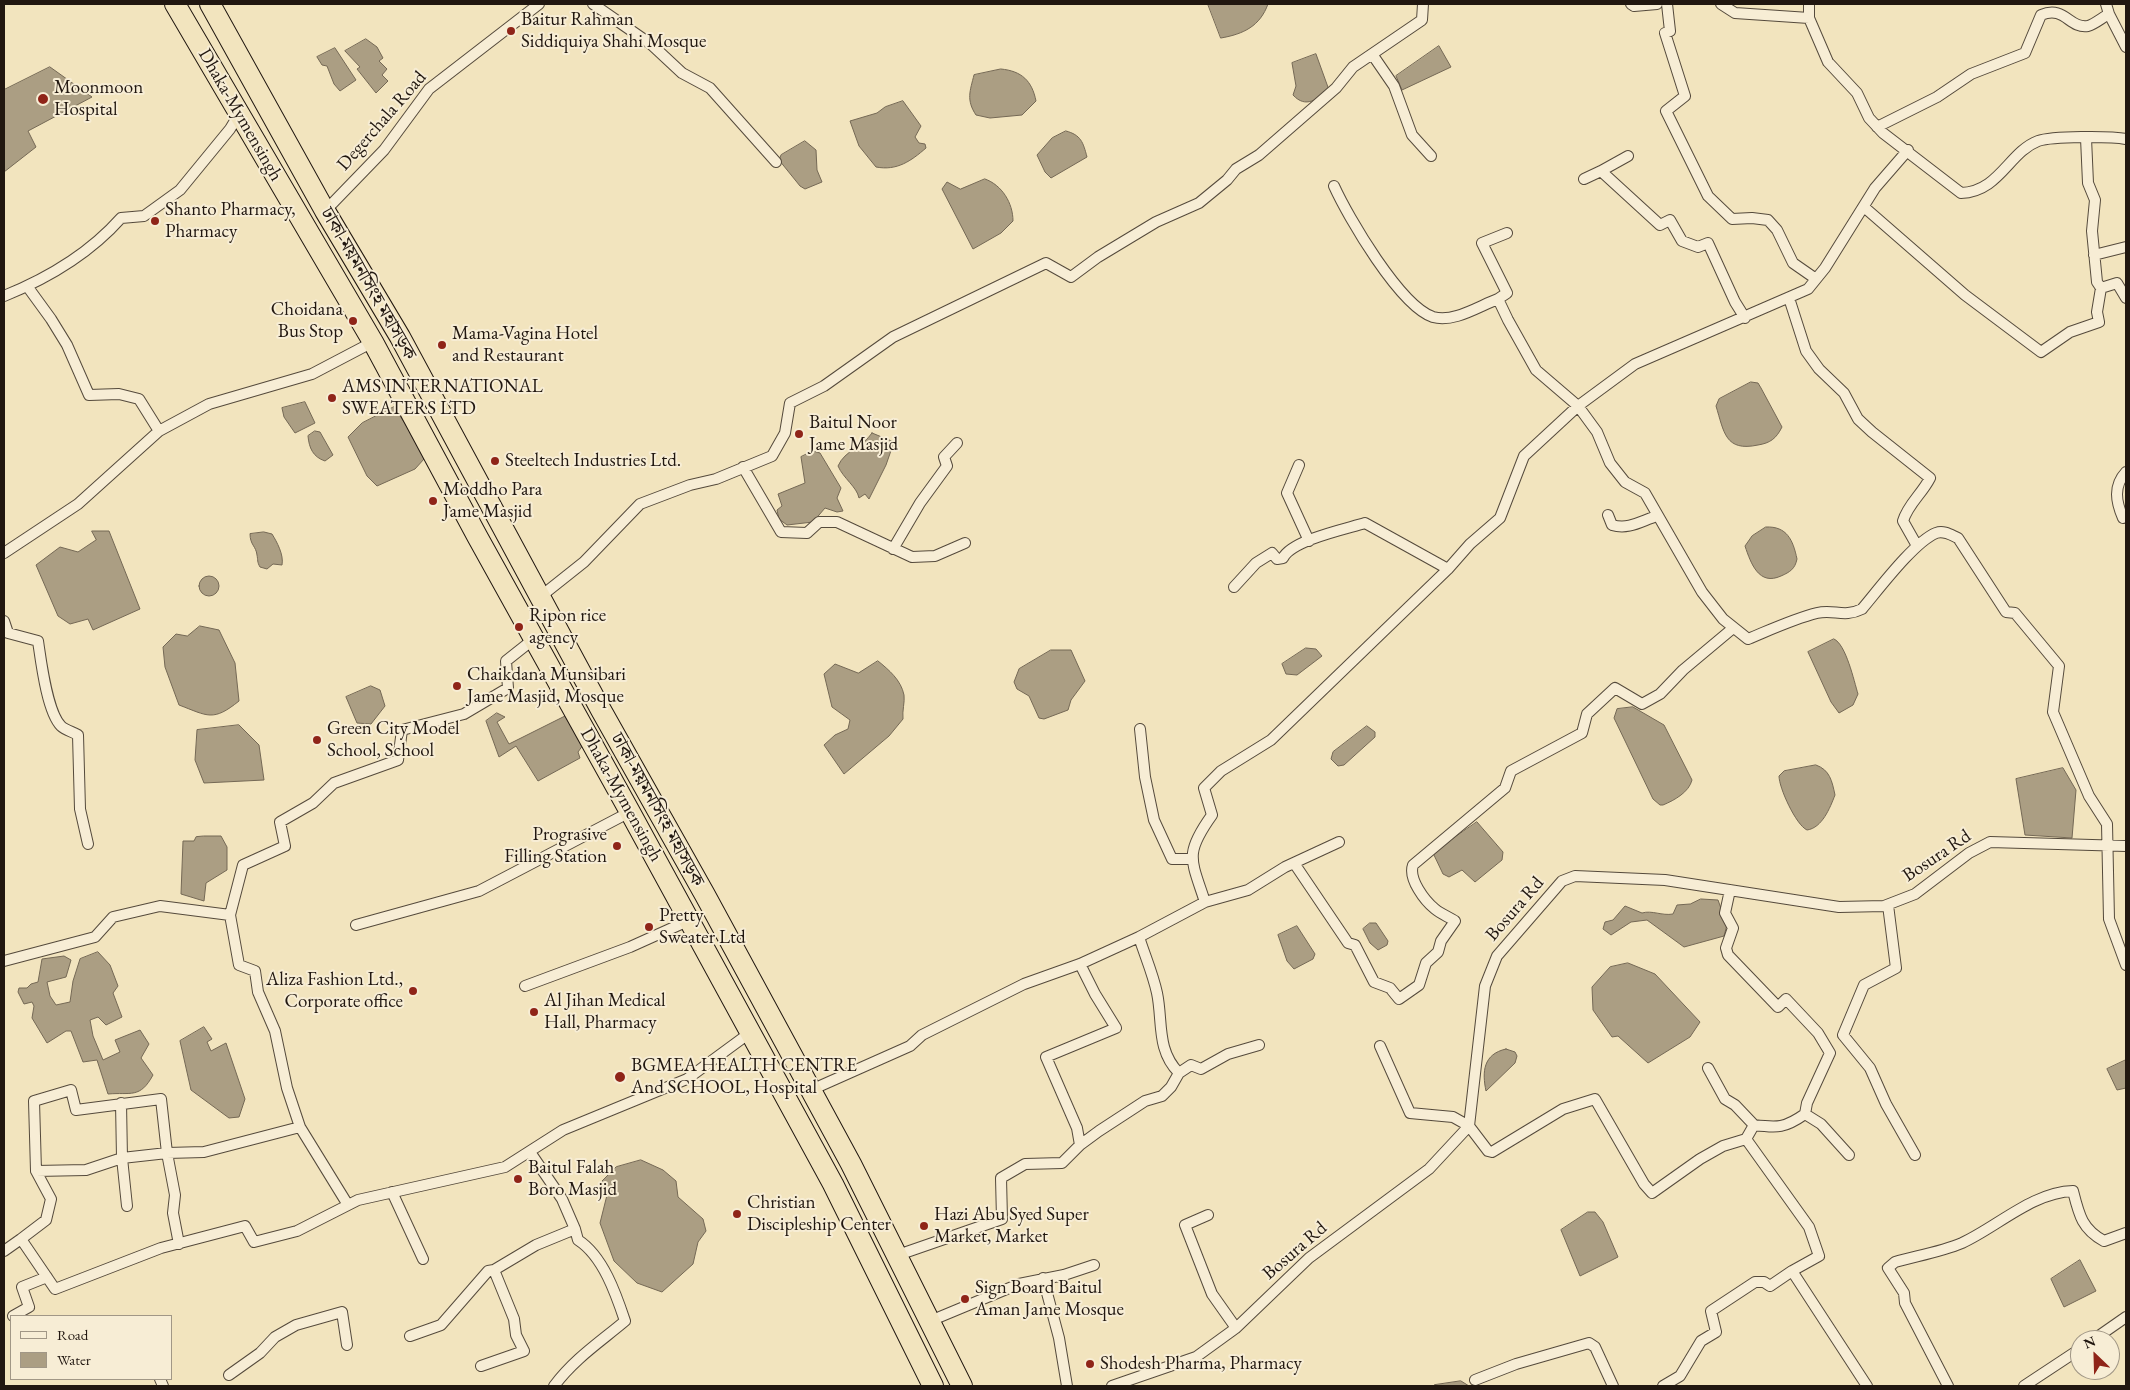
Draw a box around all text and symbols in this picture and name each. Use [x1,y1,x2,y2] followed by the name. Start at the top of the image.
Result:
[521,9,706,53] place label: Baitur Rahman Siddiquiya Shahi Mosque
[505,25,517,37] marker: Baitur Rahman Siddiquiya Shahi Mosque
[193,45,287,185] street label: Dhaka-Mymensingh
[333,67,431,175] street label: Degerchala Road
[54,77,143,121] place label: Moonmoon Hospital
[36,92,50,106] marker: Moonmoon Hospital
[165,199,296,243] place label: Shanto Pharmacy, Pharmacy
[315,204,421,364] street label: ঢাকা-ময়মনসিংহ মহাসড়ক
[149,215,161,227] marker: Shanto Pharmacy, Pharmacy
[271,299,343,343] place label: Choidana Bus Stop
[347,315,359,327] marker: Choidana Bus Stop
[452,323,598,367] place label: Mama-Vagina Hotel and Restaurant
[436,339,448,351] marker: Mama-Vagina Hotel and Restaurant
[342,376,543,420] place label: AMS INTERNATIONAL SWEATERS LTD
[326,392,338,404] marker: AMS INTERNATIONAL SWEATERS LTD
[809,412,898,456] place label: Baitul Noor Jame Masjid
[793,428,805,440] marker: Baitul Noor Jame Masjid
[505,450,681,472] place label: Steeltech Industries Ltd.
[489,455,501,467] marker: Steeltech Industries Ltd.
[443,479,542,523] place label: Moddho Para Jame Masjid
[427,495,439,507] marker: Moddho Para Jame Masjid
[529,605,606,649] place label: Ripon rice agency
[513,621,525,633] marker: Ripon rice agency
[467,664,626,708] place label: Chaikdana Munsibari Jame Masjid, Mosque
[451,680,463,692] marker: Chaikdana Munsibari Jame Masjid, Mosque
[327,718,460,762] place label: Green City Model School, School
[575,724,667,866] street label: Dhaka-Mymensingh
[605,729,709,891] street label: ঢাকা-ময়মনসিংহ মহাসড়ক
[311,734,323,746] marker: Green City Model School, School
[504,824,607,868] place label: Prograsive Filling Station
[1898,825,1976,887] street label: Bosura Rd
[611,840,623,852] marker: Prograsive Filling Station
[1481,872,1549,946] street label: Bosura Rd
[659,905,746,949] place label: Pretty Sweater Ltd
[643,921,655,933] marker: Pretty Sweater Ltd
[266,969,403,1013] place label: Aliza Fashion Ltd., Corporate office
[407,985,419,997] marker: Aliza Fashion Ltd., Corporate office
[544,990,666,1034] place label: Al Jihan Medical Hall, Pharmacy
[528,1006,540,1018] marker: Al Jihan Medical Hall, Pharmacy
[631,1055,857,1099] place label: BGMEA HEALTH CENTRE And SCHOOL, Hospital
[613,1070,627,1084] marker: BGMEA HEALTH CENTRE And SCHOOL, Hospital
[528,1157,617,1201] place label: Baitul Falah Boro Masjid
[512,1173,524,1185] marker: Baitul Falah Boro Masjid
[747,1192,891,1236] place label: Christian Discipleship Center
[934,1204,1089,1248] place label: Hazi Abu Syed Super Market, Market
[731,1208,743,1220] marker: Christian Discipleship Center
[1258,1217,1332,1285] street label: Bosura Rd
[918,1220,930,1232] marker: Hazi Abu Syed Super Market, Market
[975,1277,1124,1321] place label: Sign Board Baitul Aman Jame Mosque
[959,1293,971,1305] marker: Sign Board Baitul Aman Jame Mosque
[10,1315,172,1380] legend
[57,1325,88,1344] text: Road
[2070,1330,2120,1380] north arrow
[2080,1332,2098,1353] text: N
[57,1350,91,1369] text: Water
[1100,1353,1302,1375] place label: Shodesh Pharma, Pharmacy
[1084,1358,1096,1370] marker: Shodesh Pharma, Pharmacy

